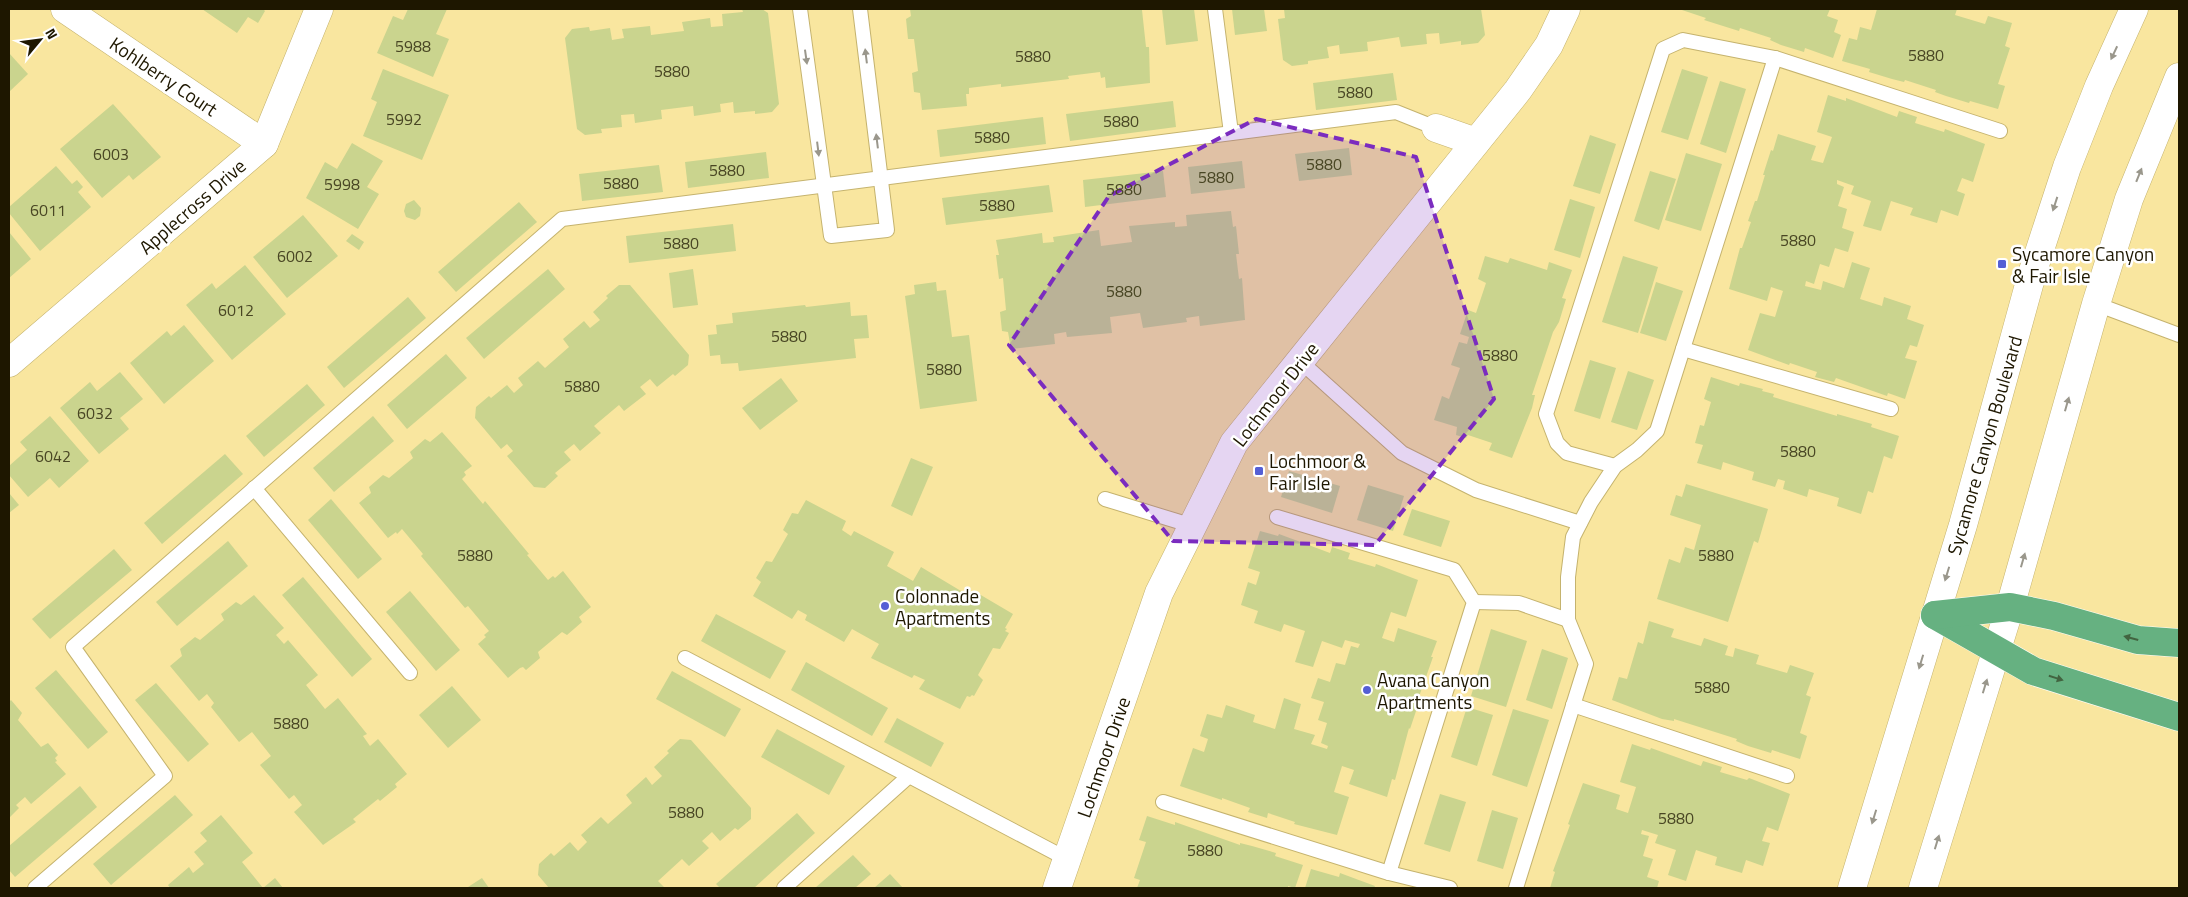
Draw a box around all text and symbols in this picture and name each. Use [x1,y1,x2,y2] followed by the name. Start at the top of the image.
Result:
[15,15,65,65] north arrow
[40,24,63,43] text: N
[104,29,224,123] street label: Kohlberry Court
[395,34,431,58] house number: 5988
[1908,43,1944,67] house number: 5880
[1015,44,1051,68] house number: 5880
[2109,46,2117,60] one-way arrow
[862,48,870,64] one-way arrow
[802,49,810,65] one-way arrow
[654,59,690,83] house number: 5880
[1337,80,1373,104] house number: 5880
[386,107,422,131] house number: 5992
[1103,109,1139,133] house number: 5880
[974,125,1010,149] house number: 5880
[873,133,881,149] one-way arrow
[814,141,822,157] one-way arrow
[93,142,129,166] house number: 6003
[132,151,252,261] street label: Applecross Drive
[1306,152,1342,176] house number: 5880
[709,158,745,182] house number: 5880
[1198,165,1234,189] house number: 5880
[2135,168,2143,183] one-way arrow
[603,171,639,195] house number: 5880
[324,172,360,196] house number: 5998
[1106,177,1142,201] house number: 5880
[979,193,1015,217] house number: 5880
[2050,197,2058,212] one-way arrow
[30,198,66,222] house number: 6011
[1780,228,1816,252] house number: 5880
[663,231,699,255] house number: 5880
[2012,239,2154,290] place label: Sycamore Canyon & Fair Isle
[277,244,313,268] house number: 6002
[1996,258,2008,270] marker: Sycamore Canyon & Fair Isle
[1106,279,1142,303] house number: 5880
[218,298,254,322] house number: 6012
[771,324,807,348] house number: 5880
[1939,332,2029,558] street label: Sycamore Canyon Boulevard
[1225,336,1325,452] street label: Lochmoor Drive
[1482,343,1518,367] house number: 5880
[926,357,962,381] house number: 5880
[564,374,600,398] house number: 5880
[2064,396,2072,411] one-way arrow
[77,401,113,425] house number: 6032
[1780,439,1816,463] house number: 5880
[35,444,71,468] house number: 6042
[1269,446,1366,497] place label: Lochmoor & Fair Isle
[1253,465,1265,477] marker: Lochmoor & Fair Isle
[457,543,493,567] house number: 5880
[1698,543,1734,567] house number: 5880
[2019,552,2027,567] one-way arrow
[1943,567,1951,582] one-way arrow
[895,581,990,632] place label: Colonnade Apartments
[879,600,891,612] marker: Colonnade Apartments
[2123,633,2138,641] one-way arrow
[1916,654,1924,669] one-way arrow
[1377,665,1490,716] place label: Avana Canyon Apartments
[1694,675,1730,699] house number: 5880
[2048,675,2063,682] one-way arrow
[1981,679,1989,694] one-way arrow
[1361,684,1373,696] marker: Avana Canyon Apartments
[1069,693,1137,821] street label: Lochmoor Drive
[273,711,309,735] house number: 5880
[668,800,704,824] house number: 5880
[1658,806,1694,830] house number: 5880
[1869,810,1877,825] one-way arrow
[1934,834,1942,849] one-way arrow
[1187,838,1223,862] house number: 5880

